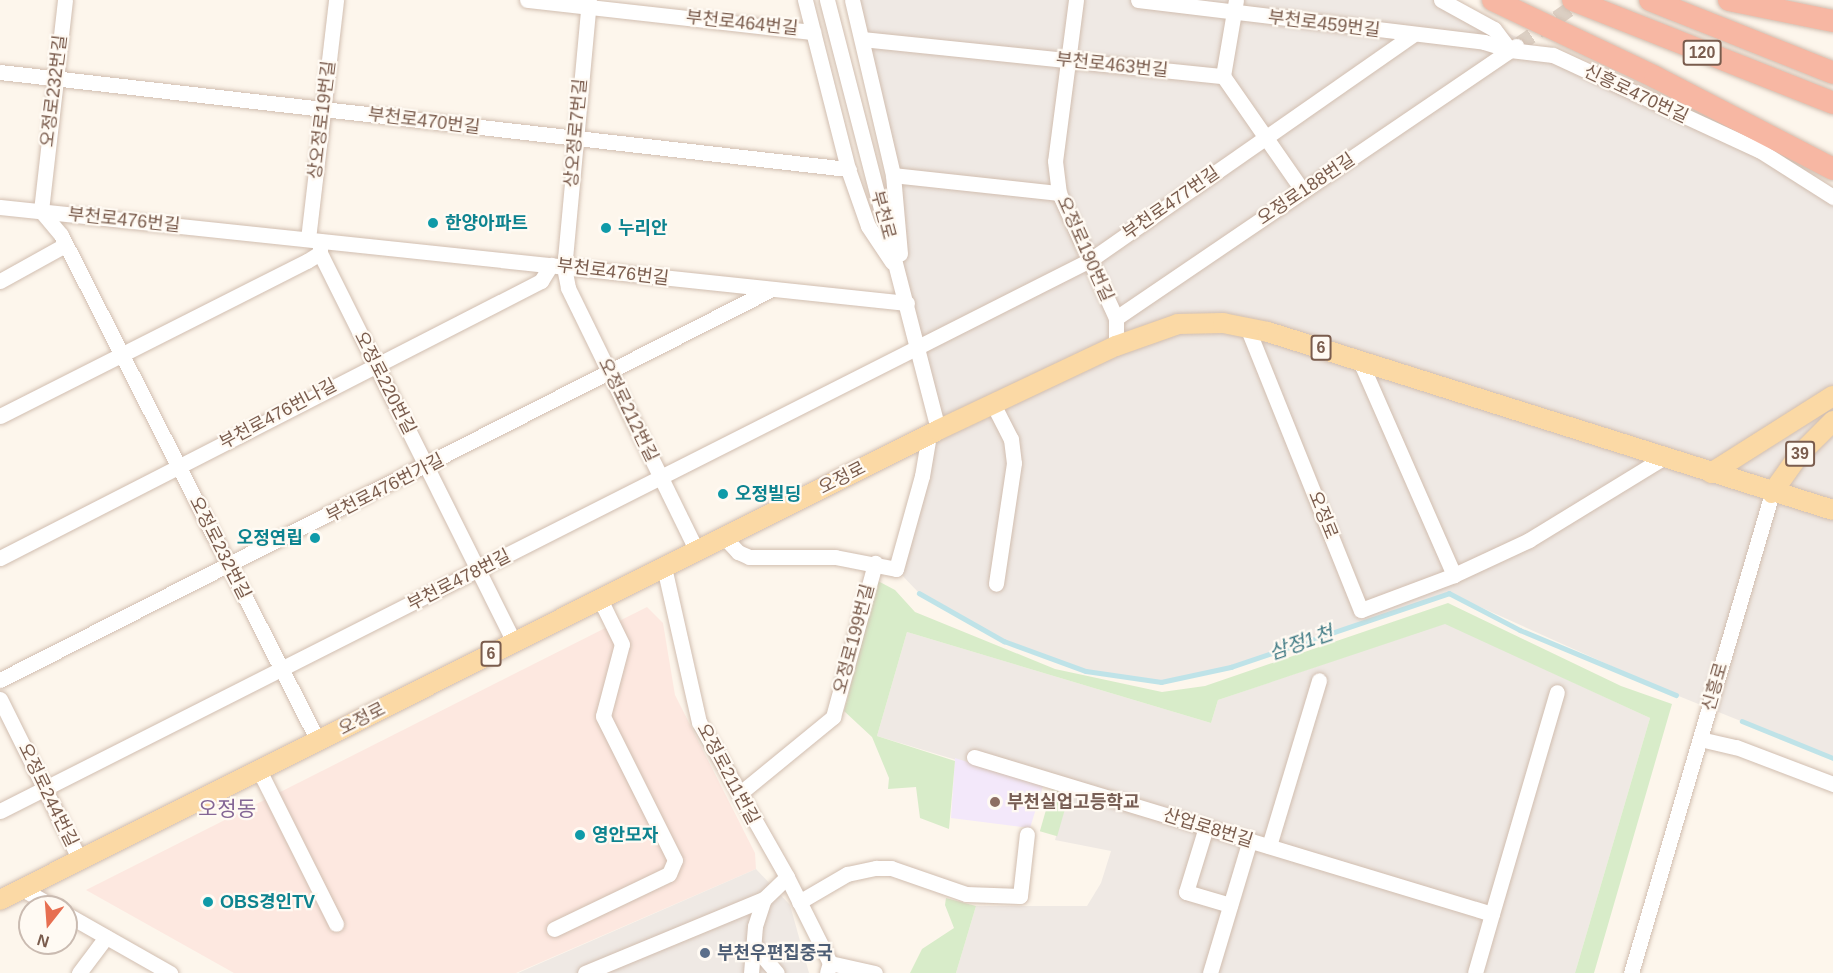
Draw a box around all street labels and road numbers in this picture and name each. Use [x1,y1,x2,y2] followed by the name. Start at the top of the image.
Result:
[685,6,799,40] street label: 부천로464번길
[1267,6,1381,42] street label: 부천로459번길
[36,34,72,148] street label: 오정로232번길
[1682,40,1722,66] road number: 120
[1055,48,1169,82] street label: 부천로463번길
[304,59,340,181] street label: 상오정로19번길
[1580,60,1692,128] street label: 신흥로470번길
[560,78,592,188] street label: 상오정로7번길
[367,103,481,139] street label: 부천로470번길
[1253,148,1359,230] street label: 오정로188번길
[1119,162,1223,244] street label: 부천로477번길
[866,188,900,242] street label: 부천로
[1052,193,1118,305] street label: 오정로190번길
[67,203,181,237] street label: 부천로476번길
[556,254,670,290] street label: 부천로476번길
[350,328,420,438] street label: 오정로220번길
[1310,335,1332,361] road number: 6
[594,355,662,465] street label: 오정로212번길
[216,374,340,454] street label: 부천로476번나길
[1785,441,1815,467] road number: 39
[322,449,448,527] street label: 부천로476번가길
[815,457,869,499] street label: 오정로
[1304,488,1342,542] street label: 오정로
[185,493,255,603] street label: 오정로232번길
[404,545,514,615] street label: 부천로478번길
[829,582,879,696] street label: 오정로199번길
[480,641,502,667] road number: 6
[1698,660,1732,714] street label: 신흥로
[335,698,389,740] street label: 오정로
[692,720,764,828] street label: 오정로211번길
[14,740,82,850] street label: 오정로244번길
[1160,804,1256,852] street label: 산업로8번길

